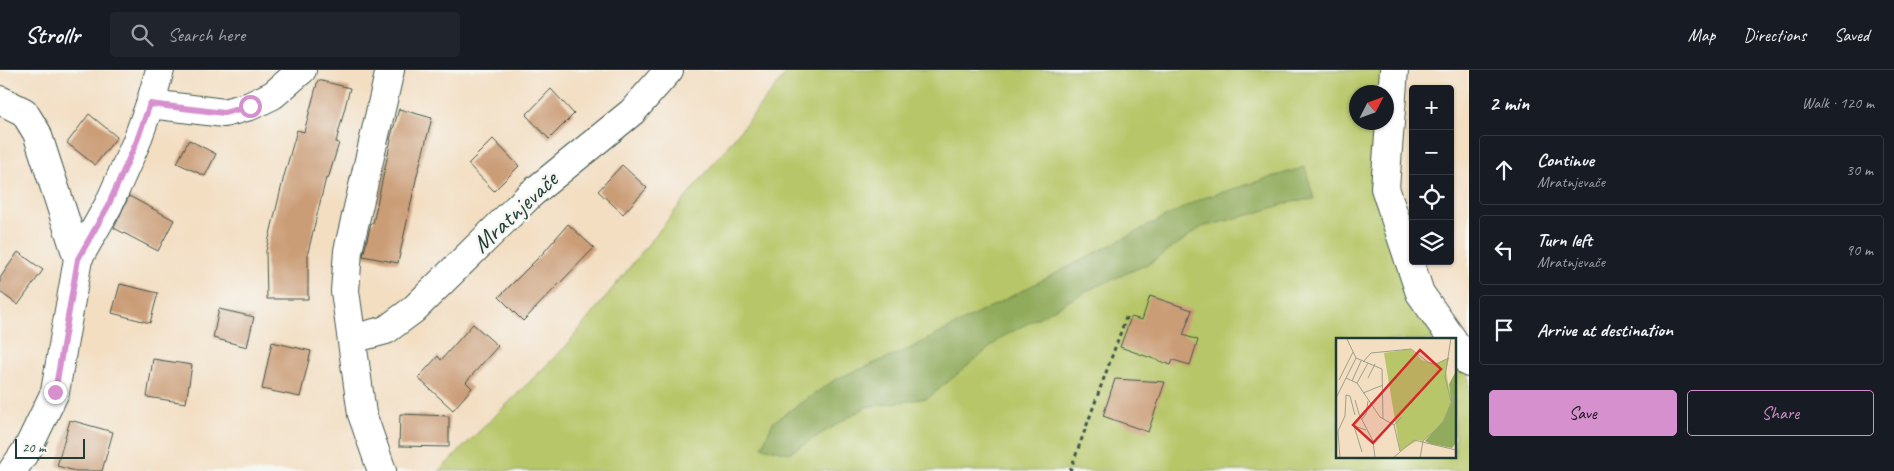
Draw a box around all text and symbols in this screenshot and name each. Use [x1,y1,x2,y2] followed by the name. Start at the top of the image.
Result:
[110,12,460,57] search box
[25,20,80,50] text: Strollr
[128,21,156,49] icon: search
[168,23,245,47] text: Search here
[1688,24,1715,46] text: Map
[1743,24,1806,46] text: Directions
[1834,24,1869,46] text: Saved
[1349,85,1394,130] north arrow
[1409,85,1454,265] map controls
[1409,85,1454,130] button: +
[1489,90,1529,116] text: 2 min
[1802,93,1874,113] text: Walk · 120 m
[239,95,262,118] route start
[1409,130,1454,175] button: −
[1537,148,1594,172] text: Continue
[1490,156,1518,184] icon: ahead
[1846,160,1873,180] text: 30 m
[465,163,566,260] street label: Mratnjevače
[1537,172,1605,192] text: Mratnjevače
[1409,175,1454,220] button: locate
[1409,220,1454,265] button: layers
[1537,228,1592,252] text: Turn left
[1490,236,1518,264] icon: left
[1846,240,1873,260] text: 90 m
[1537,252,1605,272] text: Mratnjevače
[1490,316,1518,344] icon: arrive
[1537,318,1673,342] text: Arrive at destination
[1336,338,1456,458] inset map
[44,381,67,404] route end
[1489,390,1677,436] button: Save
[1687,390,1874,436] button: Share
[15,436,85,459] scale bar
[22,439,46,456] text: 20 m

